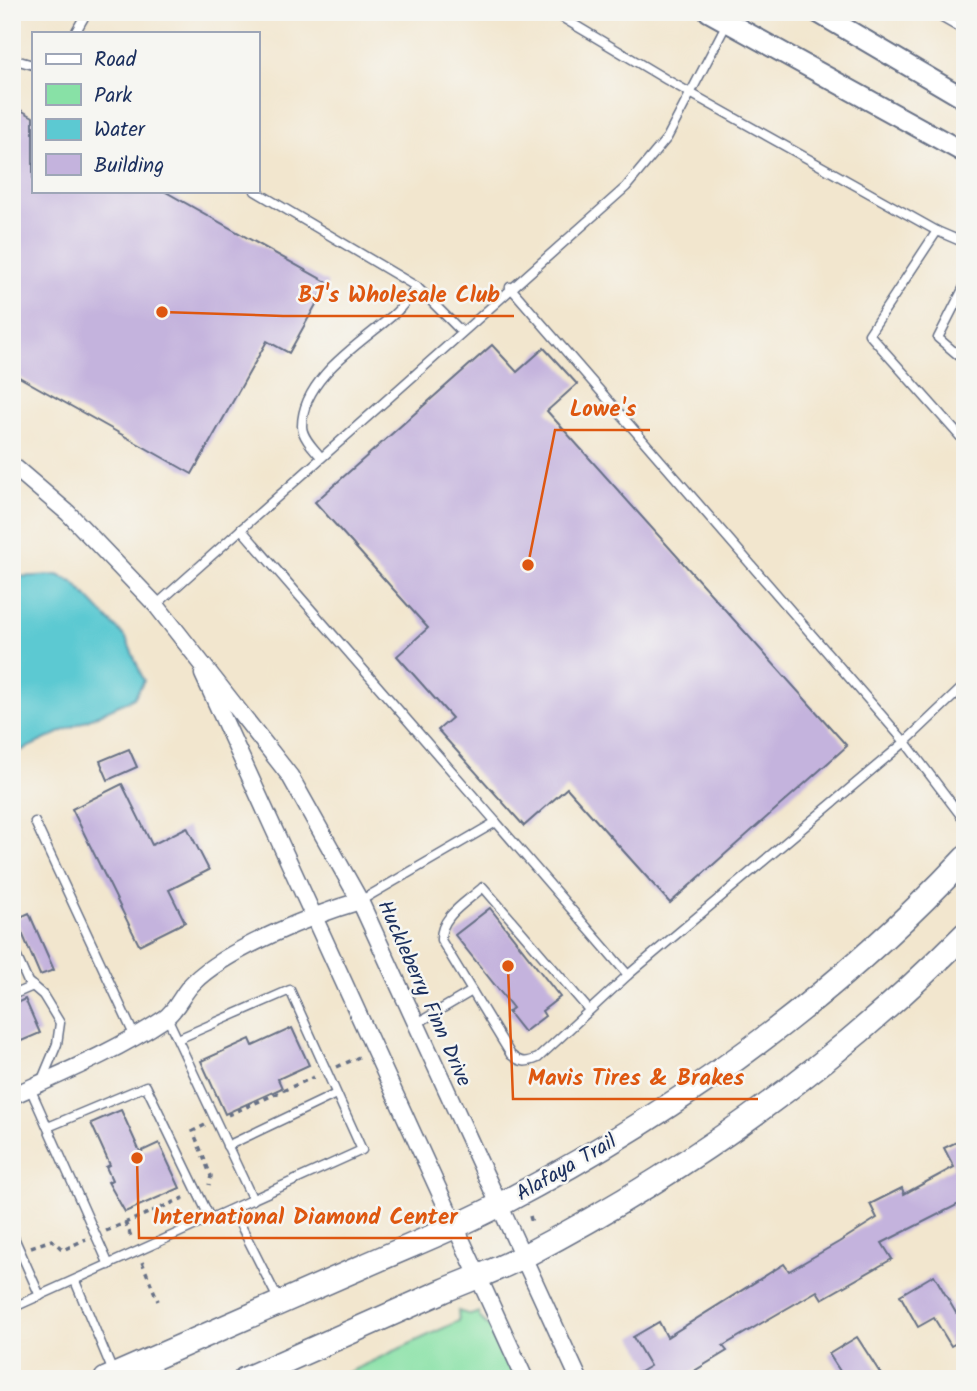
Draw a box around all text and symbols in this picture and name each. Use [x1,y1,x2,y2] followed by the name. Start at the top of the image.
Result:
[32,32,259,192] legend
[94,44,137,77] text: Road
[94,80,132,113] text: Park
[94,114,146,147] text: Water
[94,150,164,183] text: Building
[283,272,514,316] callout: BJ's Wholesale Club
[298,278,500,314] text: BJ's Wholesale Club
[555,386,650,430] callout: Lowe's
[570,392,636,428] text: Lowe's
[368,895,480,1093] street label: Huckleberry Finn Drive
[513,1055,758,1099] callout: Mavis Tires & Brakes
[528,1061,745,1097] text: Mavis Tires & Brakes
[510,1126,623,1211] street label: Alafaya Trail
[139,1194,472,1238] callout: International Diamond Center
[153,1200,459,1236] text: International Diamond Center

